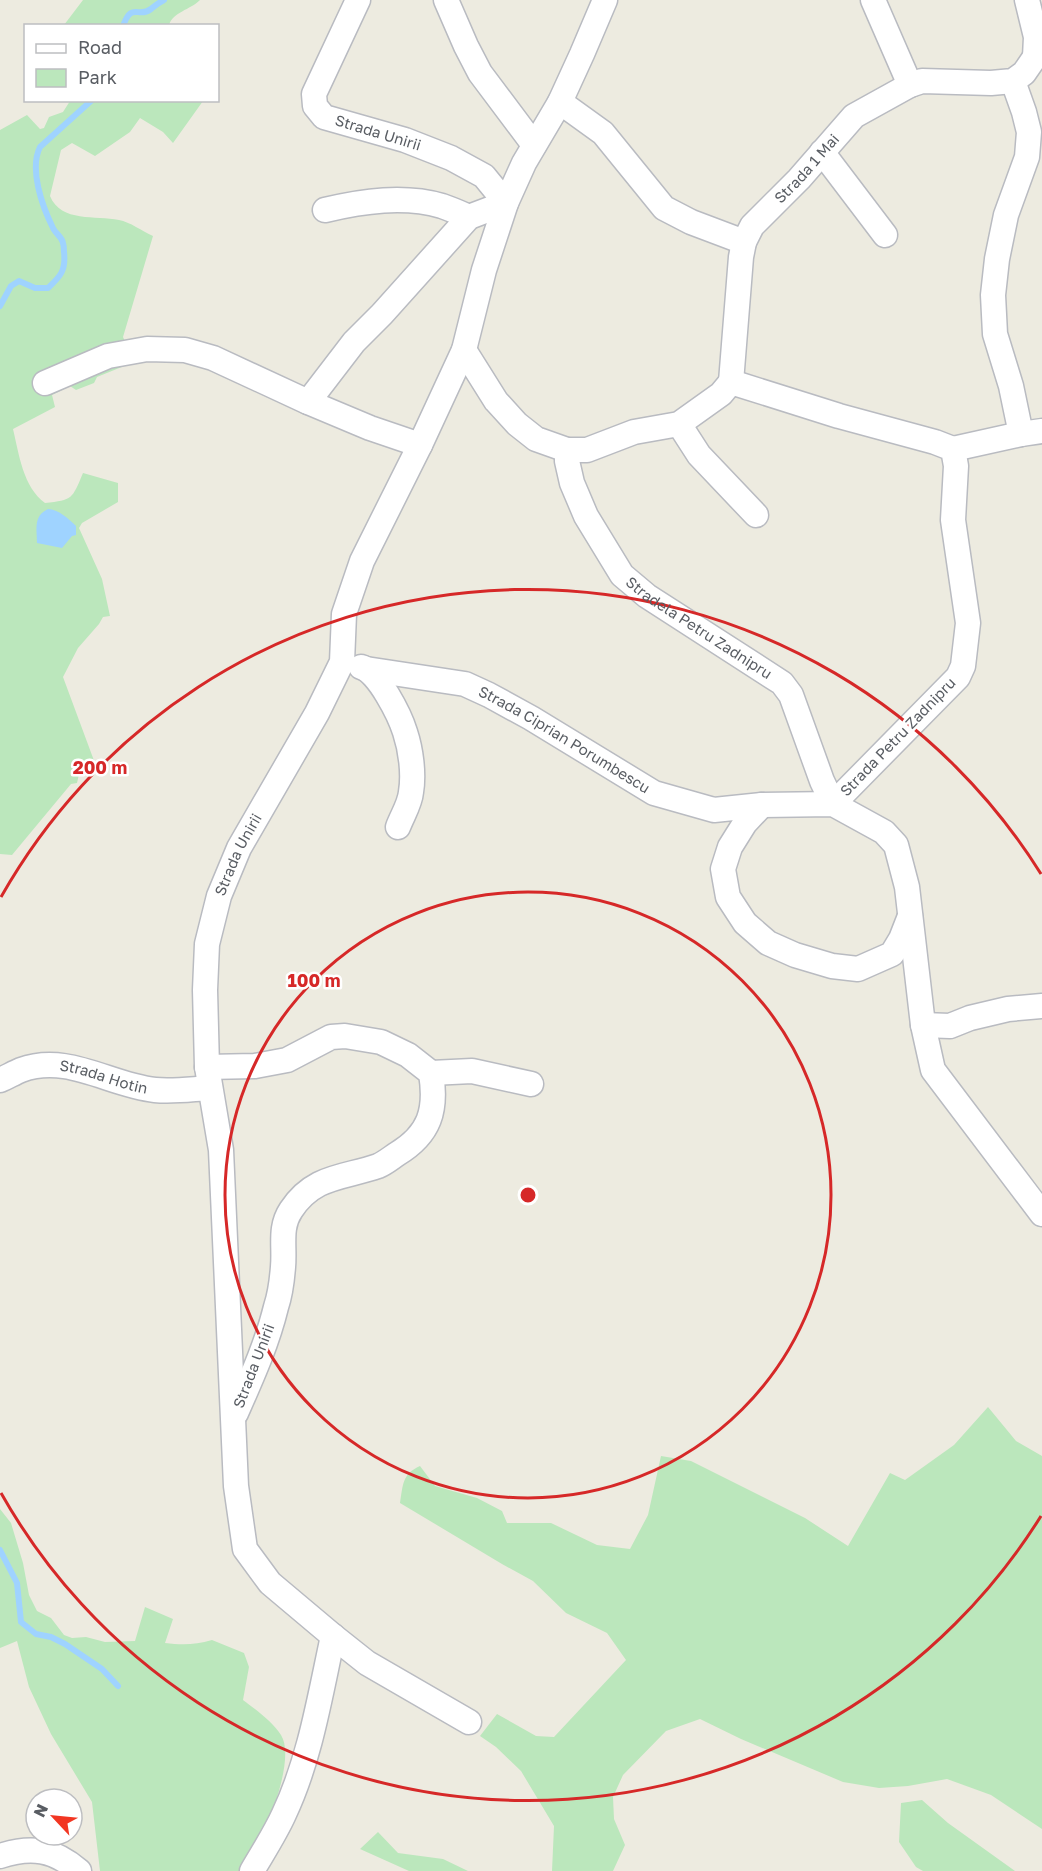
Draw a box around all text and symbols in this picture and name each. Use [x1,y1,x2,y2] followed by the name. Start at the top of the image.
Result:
[24,24,219,102] legend
[78,36,122,58] text: Road
[78,66,117,88] text: Park
[333,110,423,154] street label: Strada Unirii
[770,130,842,206] street label: Strada 1 Mai
[623,572,776,682] street label: Stradela Petru Zadnipru
[836,673,959,799] street label: Strada Petru Zadnipru
[476,682,654,796] street label: Strada Ciprian Porumbescu
[73,756,127,778] text: 200 m
[210,810,265,898] street label: Strada Unirii
[288,969,340,991] text: 100 m
[59,1056,149,1097] street label: Strada Hotin
[518,1185,538,1205] centre of rings
[229,1321,277,1410] street label: Strada Unirii
[24,1787,84,1847] north arrow
[29,1801,52,1820] text: N

